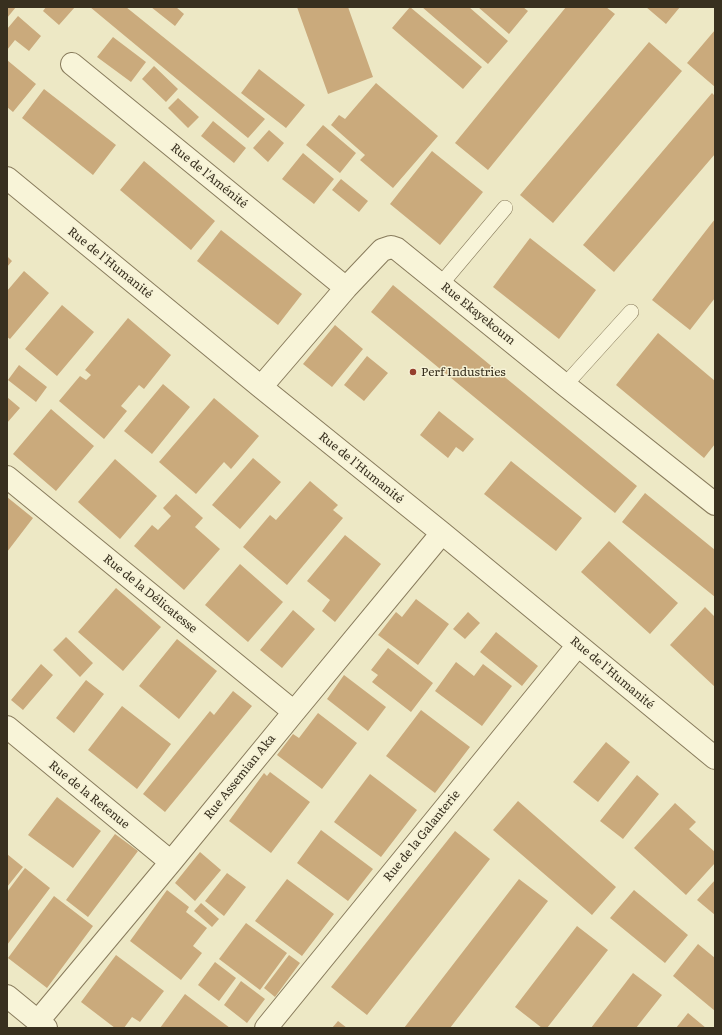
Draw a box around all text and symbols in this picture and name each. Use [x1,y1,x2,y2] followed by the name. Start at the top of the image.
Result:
[168,141,250,211] street label: Rue de l'Aménité
[65,224,155,302] street label: Rue de l'Humanité
[438,280,518,348] street label: Rue Ekayekoum
[421,365,506,379] place label: Perf Industries
[408,367,418,377] marker: Perf Industries
[316,429,406,507] street label: Rue de l'Humanité
[100,552,200,636] street label: Rue de la Délicatesse
[567,634,657,712] street label: Rue de l'Humanité
[201,732,279,822] street label: Rue Assemian Aka
[46,758,132,832] street label: Rue de la Retenue
[381,787,463,885] street label: Rue de la Galanterie

